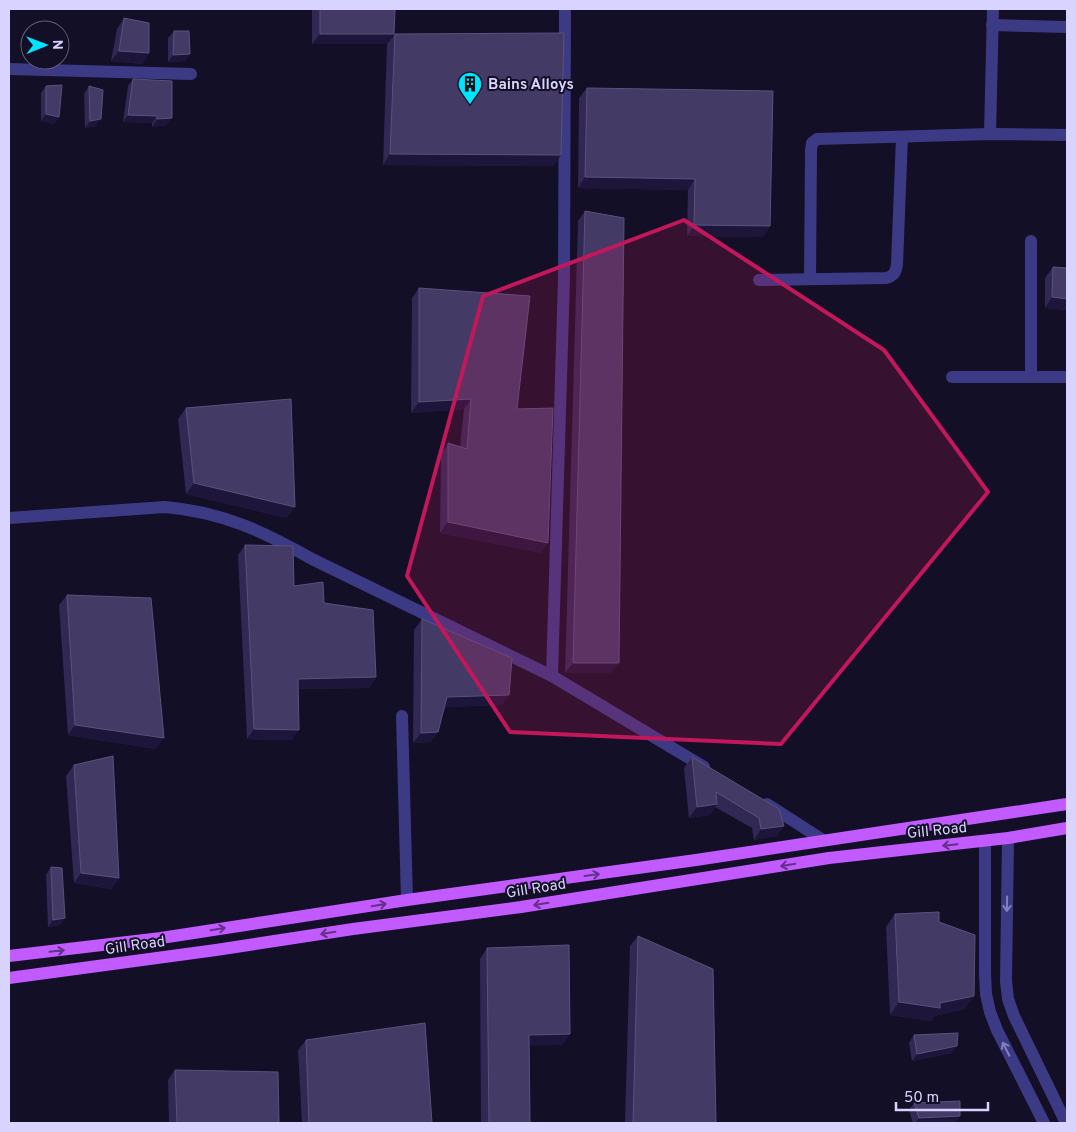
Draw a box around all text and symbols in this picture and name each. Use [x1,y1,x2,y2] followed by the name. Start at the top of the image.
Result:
[20,20,70,70] north arrow
[48,40,65,50] text: N
[457,71,483,105] building icon: Bains Alloys
[488,76,574,95] place label: Bains Alloys
[906,819,968,844] street label: Gill Road
[942,840,958,850] one-way arrow
[781,860,797,870] one-way arrow
[583,869,599,879] one-way arrow
[505,875,567,904] street label: Gill Road
[1002,896,1012,912] one-way arrow
[371,899,387,909] one-way arrow
[534,899,550,909] one-way arrow
[210,924,226,934] one-way arrow
[321,928,337,938] one-way arrow
[104,933,166,960] street label: Gill Road
[49,946,65,956] one-way arrow
[1001,1041,1011,1056] one-way arrow
[896,1080,988,1112] scale bar
[904,1089,939,1108] text: 50 m

